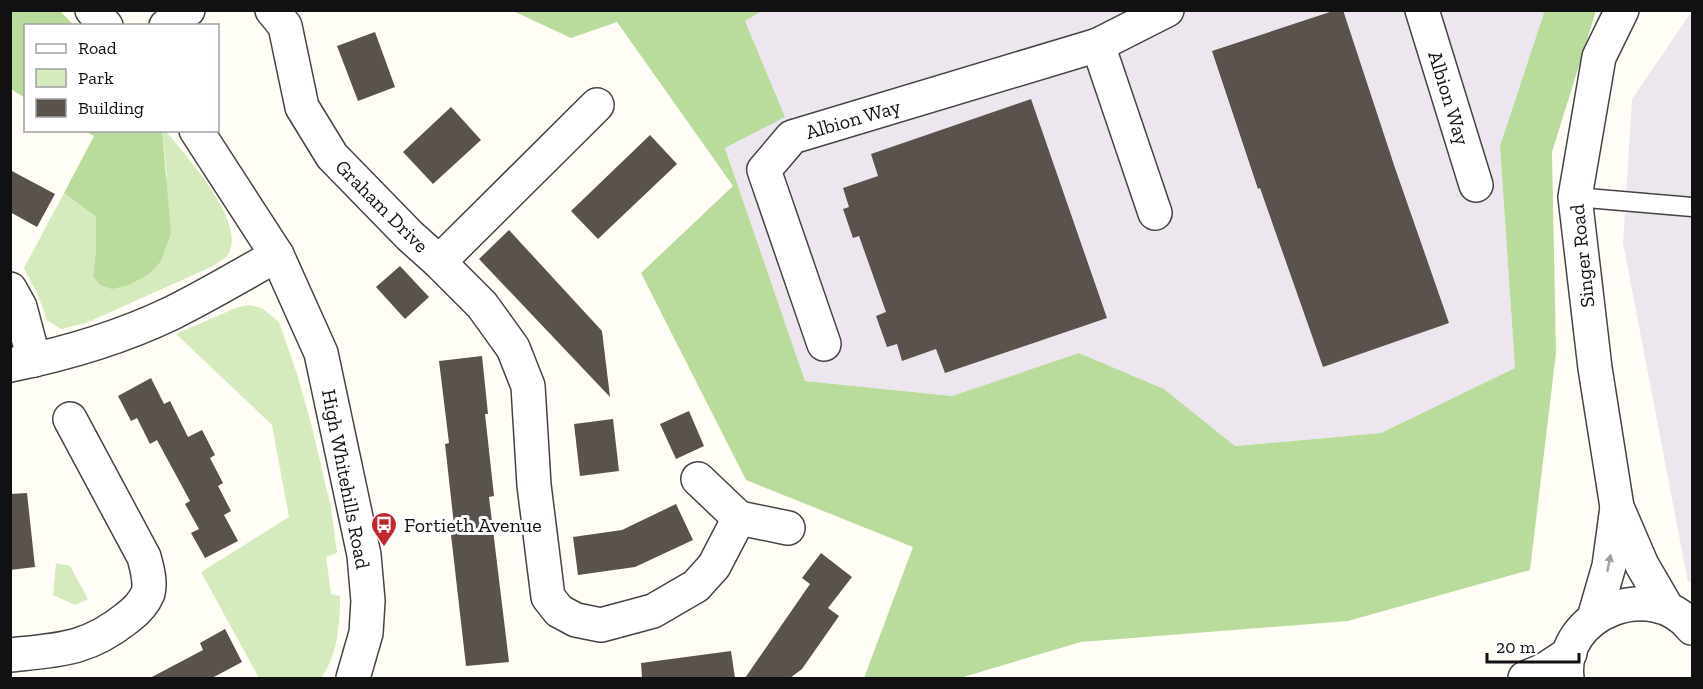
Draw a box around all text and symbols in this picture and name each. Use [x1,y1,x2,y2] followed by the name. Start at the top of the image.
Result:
[24,24,219,132] legend
[78,37,117,59] text: Road
[1423,48,1475,149] street label: Albion Way
[78,67,114,89] text: Park
[803,94,904,144] street label: Albion Way
[78,97,144,119] text: Building
[331,155,433,257] street label: Graham Drive
[1565,203,1599,309] street label: Singer Road
[317,387,375,571] street label: High Whitehills Road
[369,510,399,548] bus stop icon: Fortieth Avenue
[404,513,542,537] place label: Fortieth Avenue
[1605,553,1614,572] one-way arrow
[1487,626,1578,664] scale bar
[1496,636,1536,658] text: 20 m

